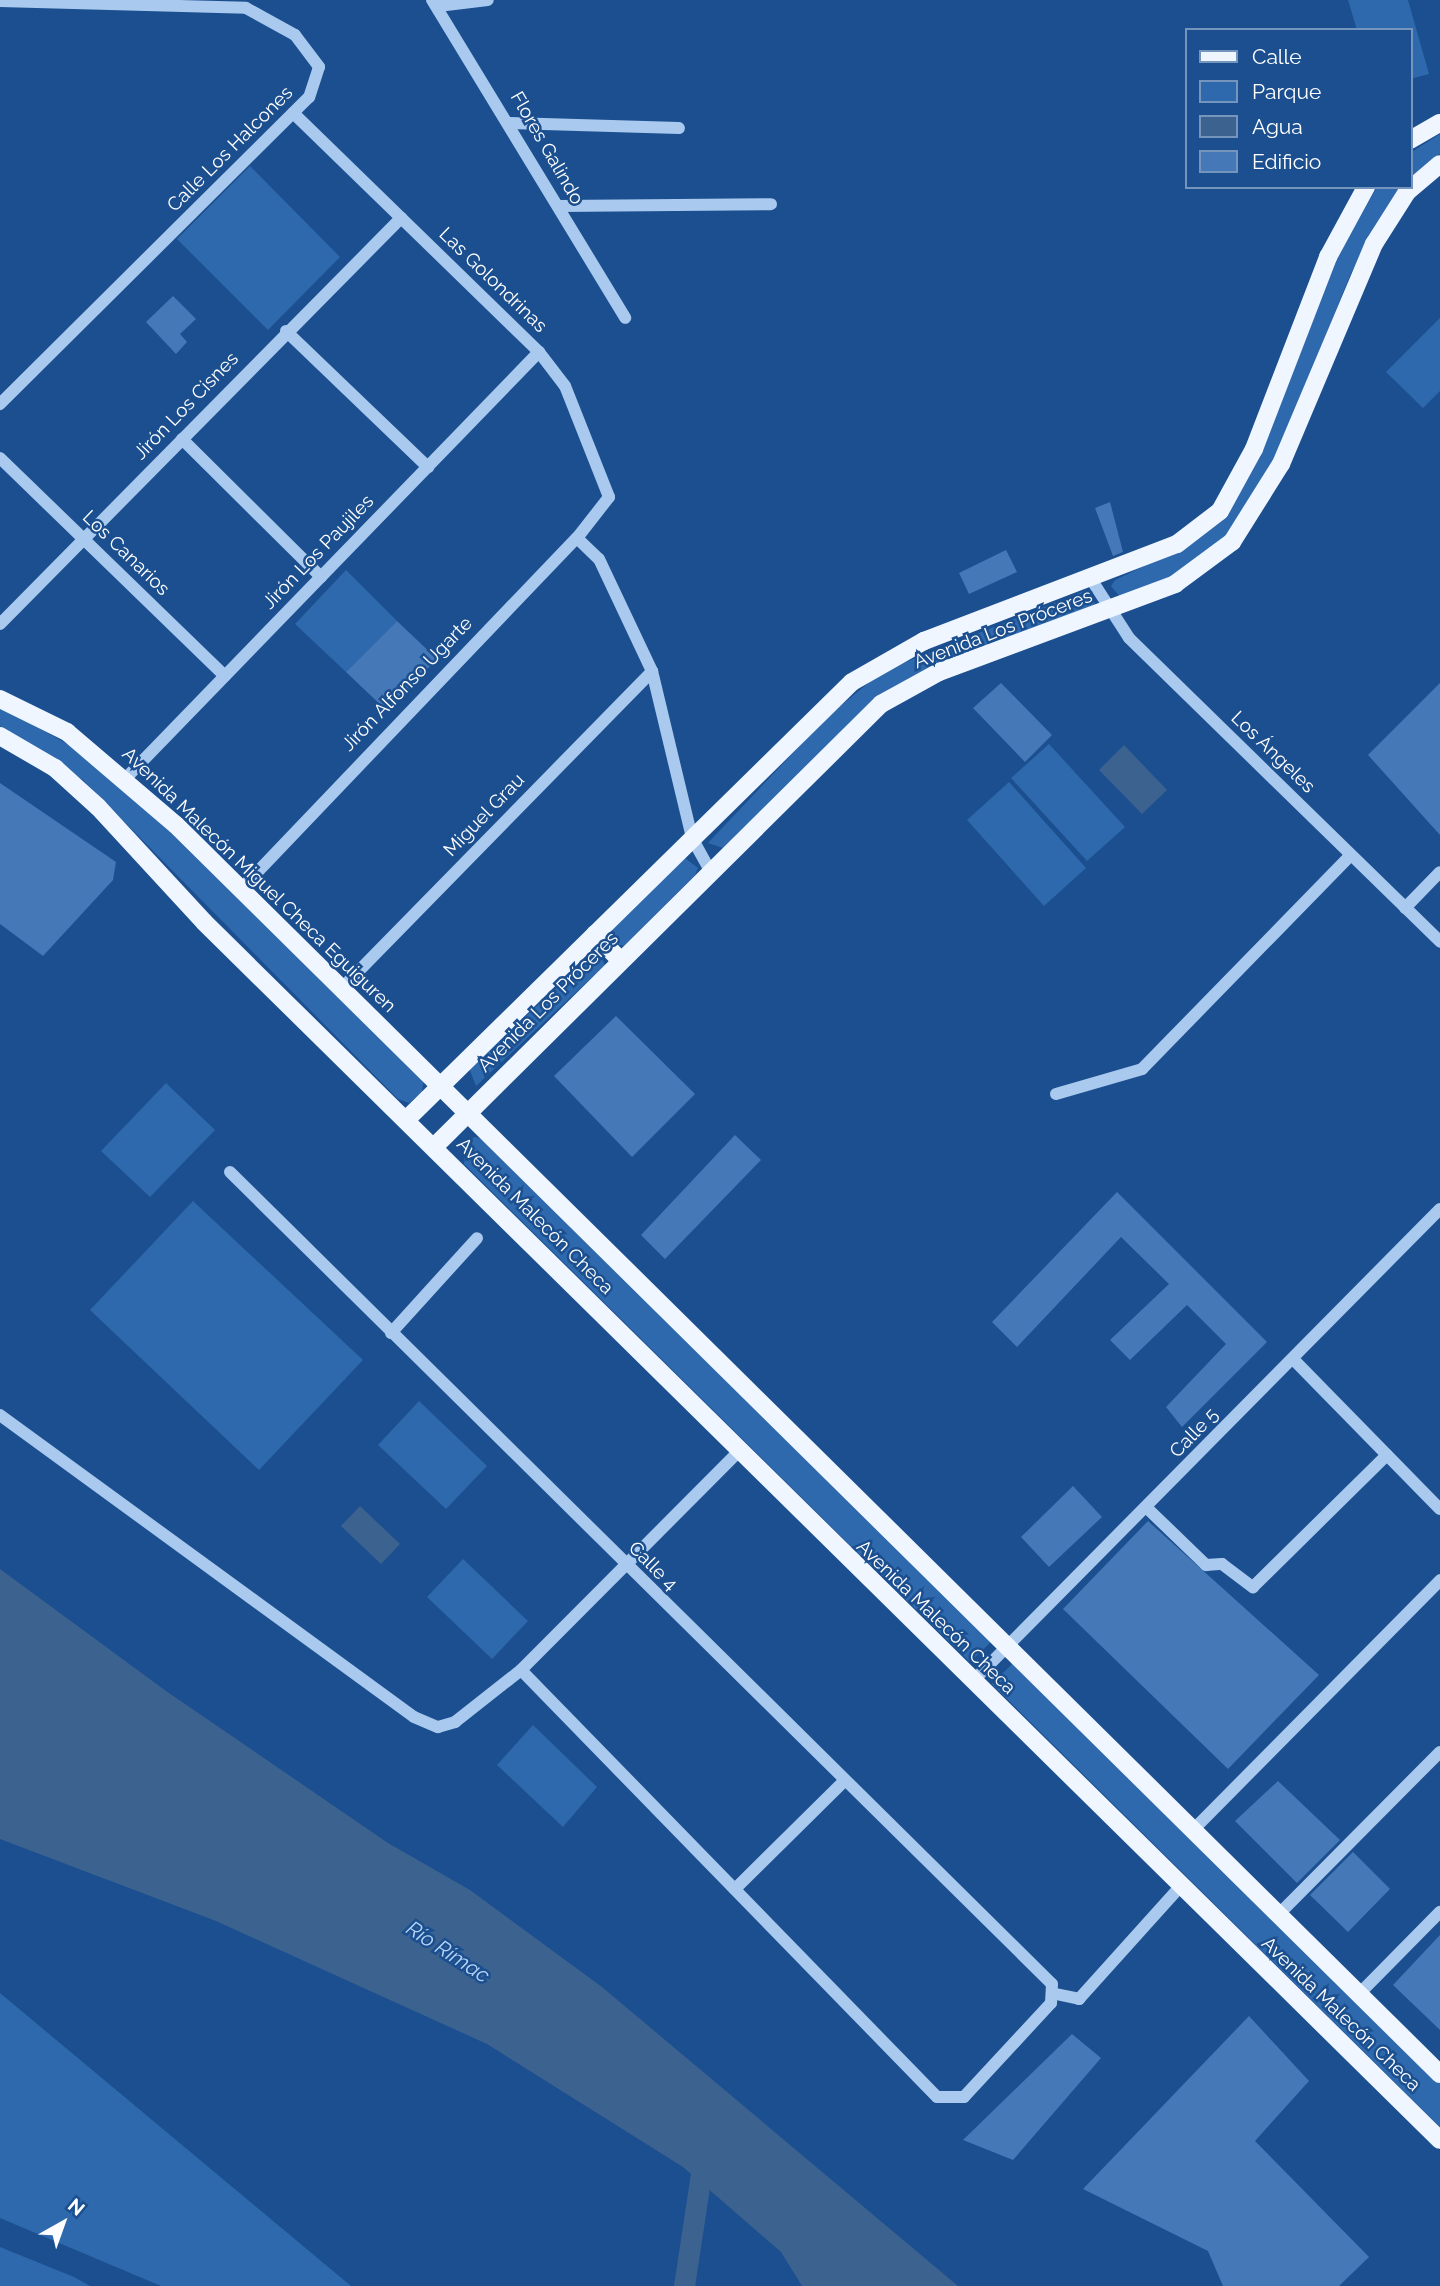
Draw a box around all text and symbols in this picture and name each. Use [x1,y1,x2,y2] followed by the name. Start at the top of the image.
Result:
[1184,28,1412,189] legend
[1252,44,1302,69] text: Calle
[1252,79,1321,104] text: Parque
[162,81,298,217] street label: Calle Los Halcones
[505,87,589,209] street label: Flores Galindo
[1252,114,1303,139] text: Agua
[1252,149,1321,174] text: Edificio
[434,223,552,337] street label: Las Golondrinas
[129,347,243,465] street label: Jirón Los Cisnes
[258,490,378,614] street label: Jirón Los Paujiles
[78,506,174,600] street label: Los Canarios
[911,584,1095,674] street label: Avenida Los Próceres
[337,612,477,756] street label: Jirón Alfonso Ugarte
[1226,706,1320,798] street label: Los Ángeles
[117,743,401,1017] street label: Avenida Malecón Miguel Checa Eguiguren
[439,769,529,861] street label: Miguel Grau
[473,927,623,1077] street label: Avenida Los Próceres
[452,1133,618,1299] street label: Avenida Malecón Checa
[1165,1403,1223,1463] street label: Calle 5
[852,1535,1020,1699] street label: Avenida Malecón Checa
[624,1537,682,1595] street label: Calle 4
[402,1916,494,1988] water label: Río Rímac
[1257,1932,1425,2096] street label: Avenida Malecón Checa
[28,2188,98,2258] north arrow
[64,2194,89,2220] text: N

